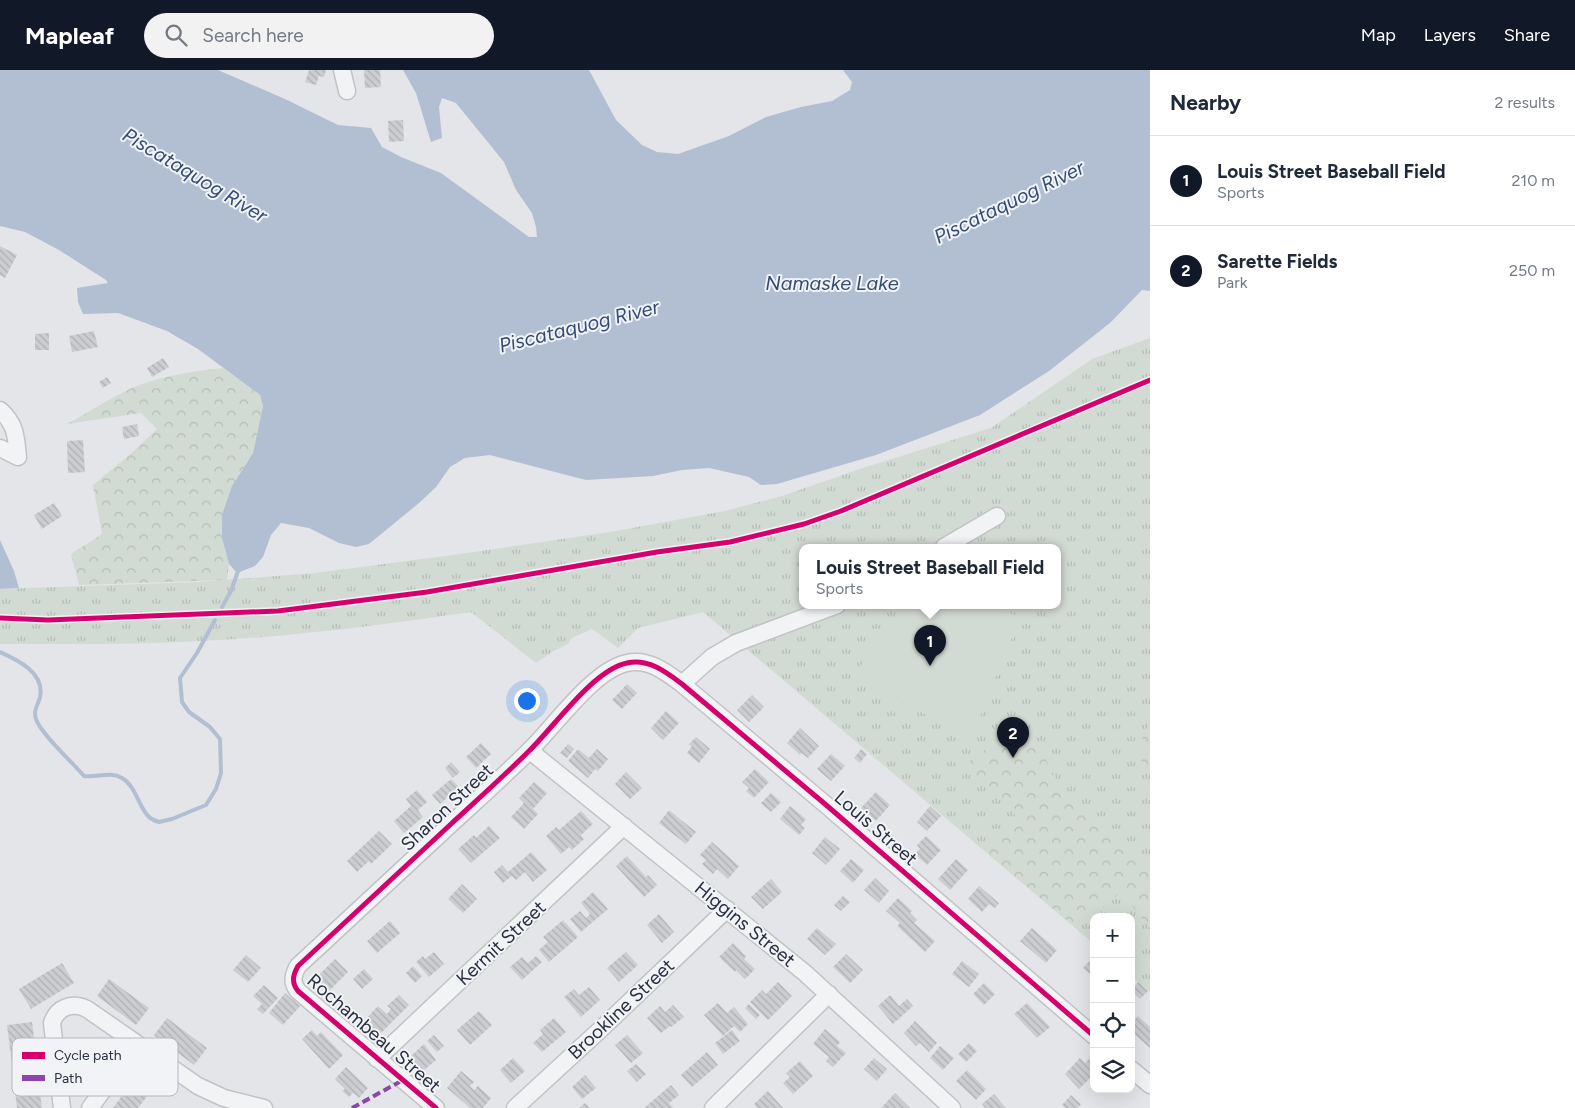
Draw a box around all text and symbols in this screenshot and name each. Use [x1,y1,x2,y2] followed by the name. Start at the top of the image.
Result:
[144,13,494,58] search box
[25,21,114,50] text: Mapleaf
[162,21,190,49] icon: search
[202,24,304,47] text: Search here
[1361,24,1396,46] text: Map
[1424,24,1476,46] text: Layers
[1504,24,1550,46] text: Share
[1170,90,1241,115] text: Nearby
[1495,93,1555,112] text: 2 results
[119,122,273,228] water label: Piscataquog River
[930,155,1089,249] water label: Piscataquog River
[1217,160,1445,183] text: Louis Street Baseball Field
[1183,171,1189,190] text: 1
[1512,171,1555,190] text: 210 m
[1217,183,1264,202] text: Sports
[1217,250,1337,273] text: Sarette Fields
[1181,261,1191,280] text: 2
[1509,261,1555,280] text: 250 m
[765,271,899,295] water label: Namaske Lake
[1217,273,1247,292] text: Park
[497,294,663,357] water label: Piscataquog River
[799,544,1061,609] popup
[816,556,1044,579] text: Louis Street Baseball Field
[816,579,863,598] text: Sports
[914,625,946,666] pin: 1
[514,688,540,714] your location
[997,717,1029,758] pin: 2
[396,758,498,856] street label: Sharon Street
[830,786,922,870] street label: Louis Street
[690,876,800,972] street label: Higgins Street
[452,896,550,990] street label: Kermit Street
[1090,913,1135,1093] map controls
[1090,913,1135,958] button: +
[563,954,679,1064] street label: Brookline Street
[1090,958,1135,1003] button: −
[303,969,445,1097] street label: Rochambeau Street
[1090,1003,1135,1048] button: locate
[12,1038,178,1096] legend
[54,1047,122,1064] text: Cycle path
[1090,1048,1135,1093] button: layers
[54,1070,82,1087] text: Path

